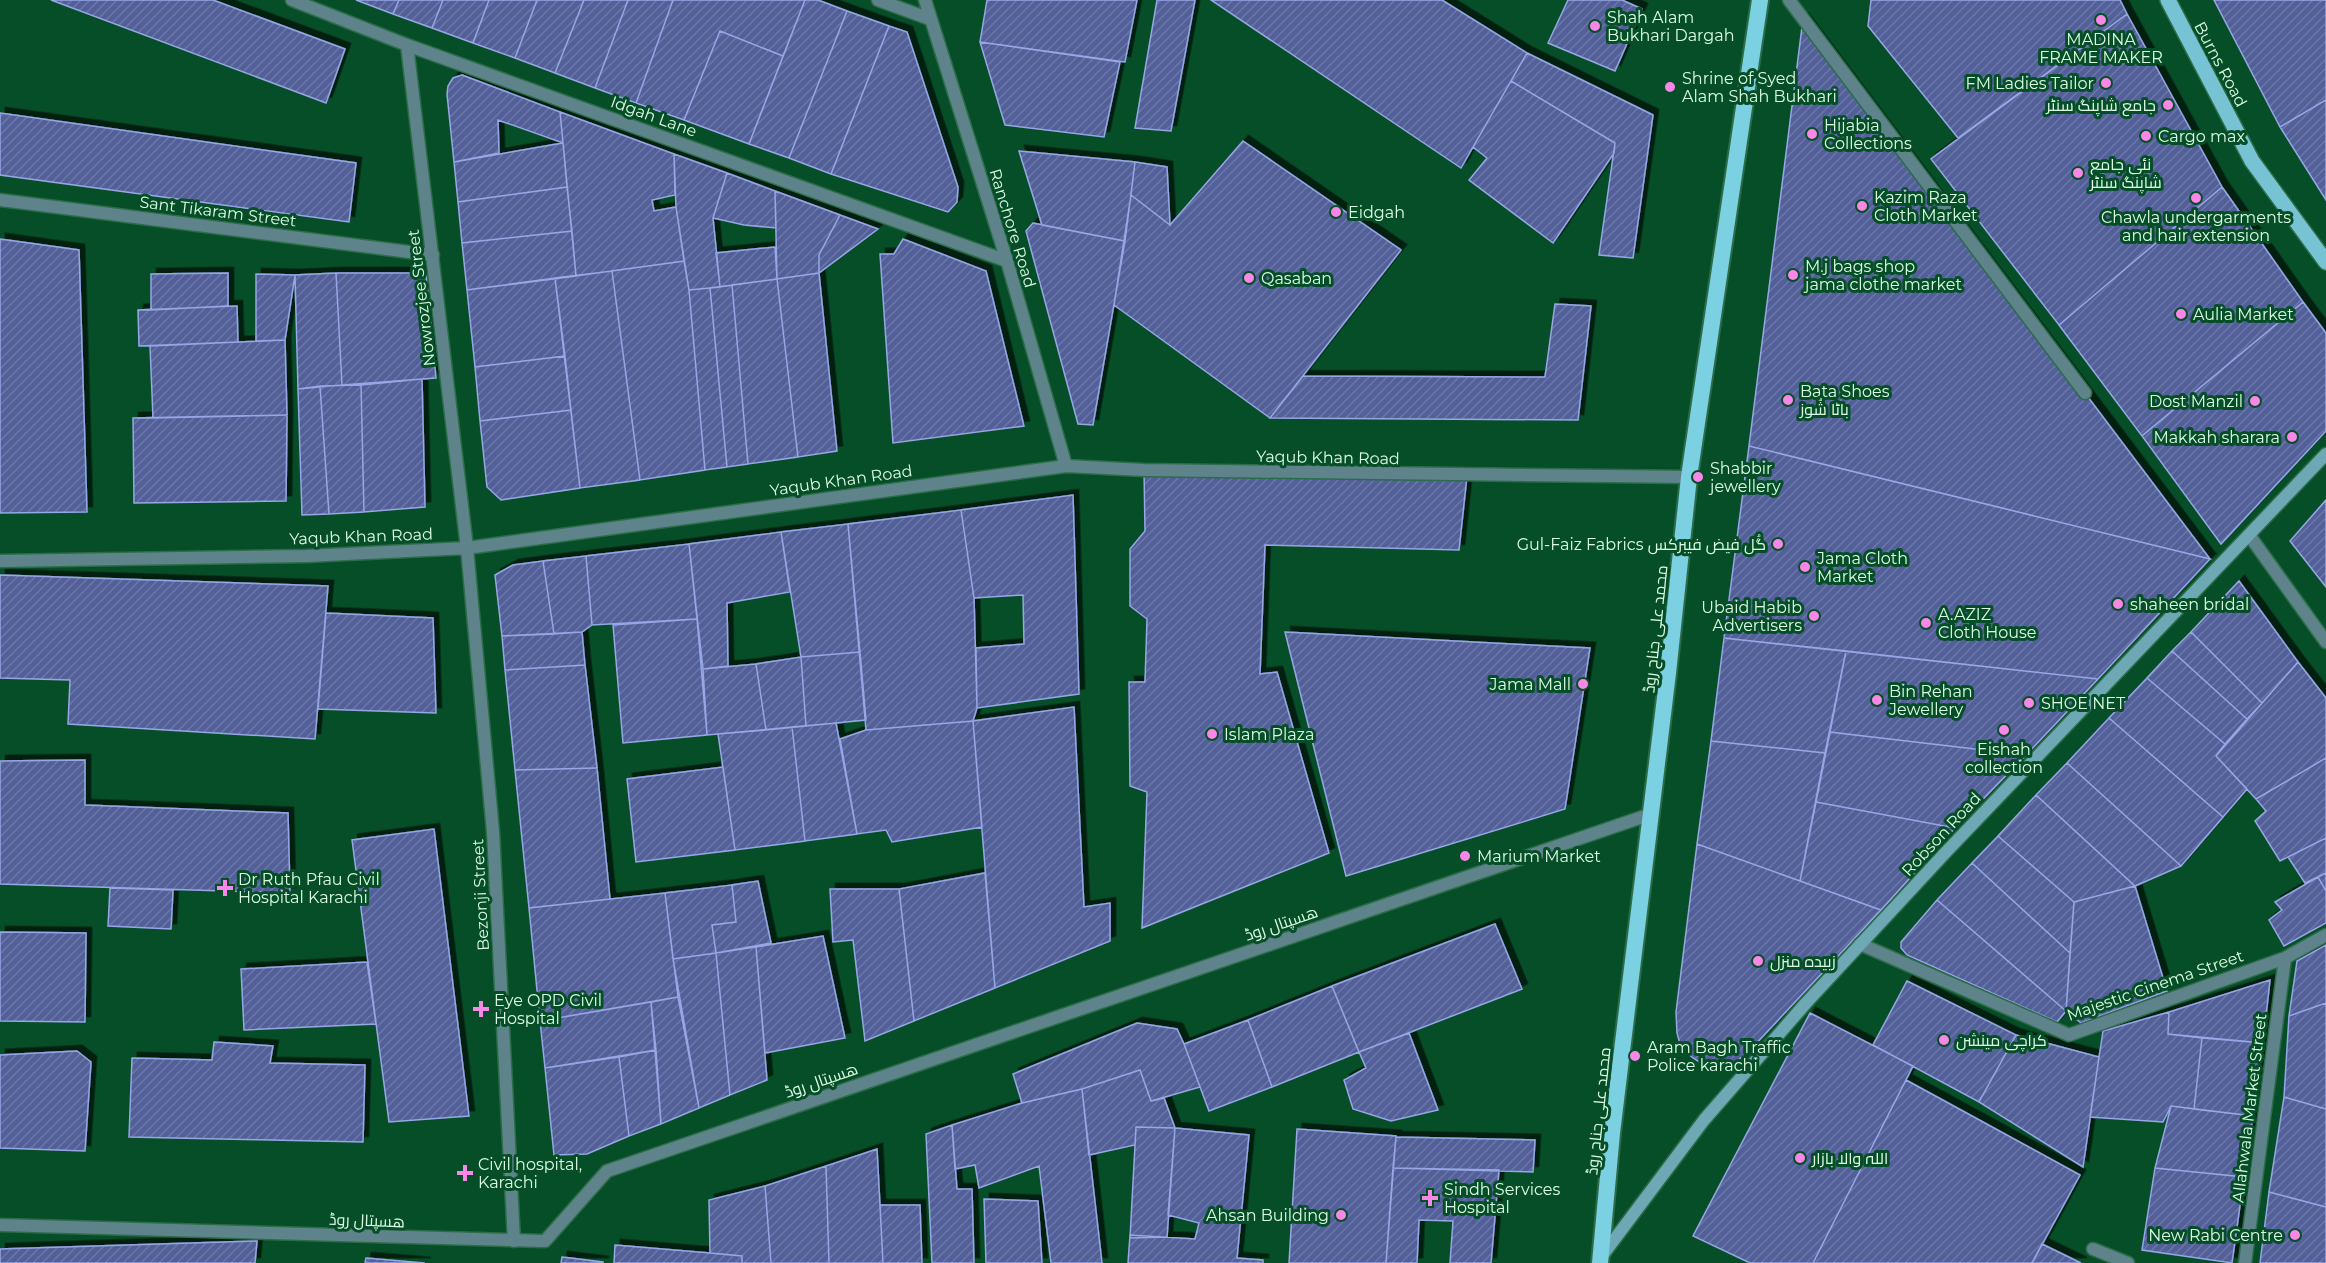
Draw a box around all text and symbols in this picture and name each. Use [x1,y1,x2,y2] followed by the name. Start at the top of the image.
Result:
[1607,8,1735,45] place label: Shah Alam Bukhari Dargah
[2094,13,2108,27] marker: MADINA FRAME MAKER
[2190,18,2251,110] street label: Burns Road
[1588,19,1602,33] marker: Shah Alam Bukhari Dargah
[2039,30,2163,67] place label: MADINA FRAME MAKER
[1682,69,1837,106] place label: Shrine of Syed Alam Shah Bukhari
[1966,74,2094,93] place label: FM Ladies Tailor
[2099,76,2113,90] marker: FM Ladies Tailor
[1663,80,1677,94] marker: Shrine of Syed Alam Shah Bukhari
[608,92,700,141] street label: Idgah Lane
[2045,96,2156,117] place label: جامع شاپنگ سنٹر
[2161,98,2175,112] marker: جامع شاپنگ سنٹر
[1824,116,1912,153] place label: Hijabia Collections
[1805,127,1819,141] marker: Hijabia Collections
[2158,127,2245,146] place label: Cargo max
[2139,129,2153,143] marker: Cargo max
[2089,155,2162,194] place label: نئی جامع شاپنگ سنٹر
[985,166,1040,290] street label: Ranchore Road
[2071,166,2085,180] marker: نئی جامع شاپنگ سنٹر
[1874,188,1978,225] place label: Kazim Raza Cloth Market
[2189,191,2203,205] marker: Chawla undergarments and hair extension
[138,192,298,231] street label: Sant Tikaram Street
[1855,199,1869,213] marker: Kazim Raza Cloth Market
[1348,203,1405,222] place label: Eidgah
[1329,205,1343,219] marker: Eidgah
[2101,208,2291,245] place label: Chawla undergarments and hair extension
[404,228,439,367] street label: Nowrozjee Street
[1803,257,1962,294] place label: M.j bags shop jama clothe market
[1786,268,1800,282] marker: M.j bags shop jama clothe market
[1261,269,1332,288] place label: Qasaban
[1242,271,1256,285] marker: Qasaban
[2193,305,2294,324] place label: Aulia Market
[2174,307,2188,321] marker: Aulia Market
[1799,382,1890,419] place label: Bata Shoes باٹا شُوز
[2149,392,2243,411] place label: Dost Manzil
[1781,393,1795,407] marker: Bata Shoes باٹا شُوز
[2248,394,2262,408] marker: Dost Manzil
[2153,428,2280,447] place label: Makkah sharara
[2285,430,2299,444] marker: Makkah sharara
[1256,447,1400,468] street label: Yaqub Khan Road
[1708,459,1781,496] place label: Shabbir jewellery
[769,461,914,500] street label: Yaqub Khan Road
[1691,470,1705,484] marker: Shabbir jewellery
[289,524,433,549] street label: Yaqub Khan Road
[1517,534,1766,555] place label: Gul-Faiz Fabrics گُل فیض فیبرکس
[1771,537,1785,551] marker: Gul-Faiz Fabrics گُل فیض فیبرکس
[1816,549,1908,586] place label: Jama Cloth Market
[1798,560,1812,574] marker: Jama Cloth Market
[1639,564,1674,694] street label: محمد علی جناح روڈ
[2130,595,2249,614] place label: shaheen bridal
[2111,597,2125,611] marker: shaheen bridal
[1701,598,1802,635] place label: Ubaid Habib Advertisers
[1938,605,2036,642] place label: A.AZIZ Cloth House
[1807,609,1821,623] marker: Ubaid Habib Advertisers
[1919,616,1933,630] marker: A.AZIZ Cloth House
[1489,675,1571,694] place label: Jama Mall
[1576,677,1590,691] marker: Jama Mall
[1888,682,1973,719] place label: Bin Rehan Jewellery
[1870,693,1884,707] marker: Bin Rehan Jewellery
[2041,694,2126,713] place label: SHOE NET
[2022,696,2036,710] marker: SHOE NET
[1997,723,2011,737] marker: Eishah collection
[1224,725,1314,744] place label: Islam Plaza
[1205,727,1219,741] marker: Islam Plaza
[1965,740,2043,777] place label: Eishah collection
[1898,789,1985,880] street label: Robson Road
[468,838,493,951] street label: Bezonji Street
[1477,847,1601,866] place label: Marium Market
[1458,849,1472,863] marker: Marium Market
[238,870,380,907] place label: Dr Ruth Pfau Civil Hospital Karachi
[216,879,234,897] marker: Dr Ruth Pfau Civil Hospital Karachi
[1242,902,1321,946] street label: ھسپتال روڈ
[2064,946,2247,1025] street label: Majestic Cinema Street
[1770,952,1836,972] place label: زبیدہ منزل
[1751,954,1765,968] marker: زبیدہ منزل
[494,991,602,1028] place label: Eye OPD Civil Hospital
[472,1000,490,1018] marker: Eye OPD Civil Hospital
[2228,1012,2271,1204] street label: Allahwala Market Street
[1956,1031,2047,1052] place label: کراچی مینشن
[1937,1033,1951,1047] marker: کراچی مینشن
[1647,1038,1791,1075] place label: Aram Bagh Traffic Police karachi
[1582,1046,1617,1176] street label: محمد علی جناح روڈ
[1628,1049,1642,1063] marker: Aram Bagh Traffic Police karachi
[782,1059,861,1103] street label: ھسپتال روڈ
[1811,1149,1888,1168] place label: اللہ والا بازار
[1793,1151,1807,1165] marker: اللہ والا بازار
[478,1155,582,1192] place label: Civil hospital, Karachi
[456,1164,474,1182] marker: Civil hospital, Karachi
[1444,1180,1560,1217] place label: Sindh Services Hospital
[1421,1189,1439,1207] marker: Sindh Services Hospital
[1206,1206,1329,1225] place label: Ahsan Building
[1334,1208,1348,1222] marker: Ahsan Building
[329,1210,405,1232] street label: ھسپتال روڈ
[2148,1226,2283,1245] place label: New Rabi Centre
[2288,1228,2302,1242] marker: New Rabi Centre

